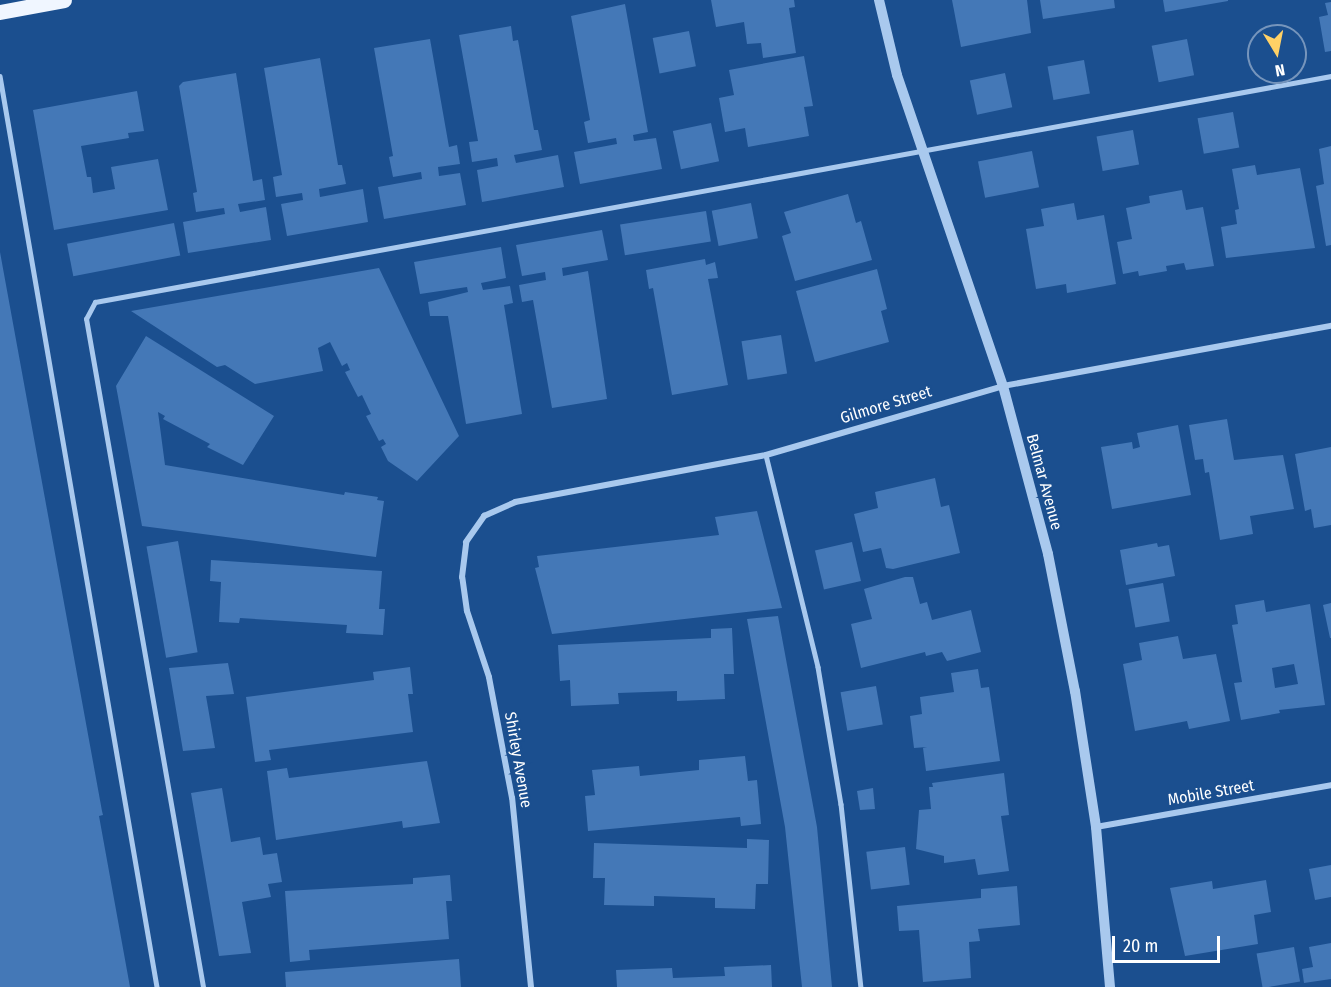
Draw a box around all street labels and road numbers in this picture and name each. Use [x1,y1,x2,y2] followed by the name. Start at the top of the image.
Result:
[838,382,934,428] street label: Gilmore Street
[1022,432,1066,532] street label: Belmar Avenue
[500,711,536,809] street label: Shirley Avenue
[1166,776,1256,810] street label: Mobile Street

